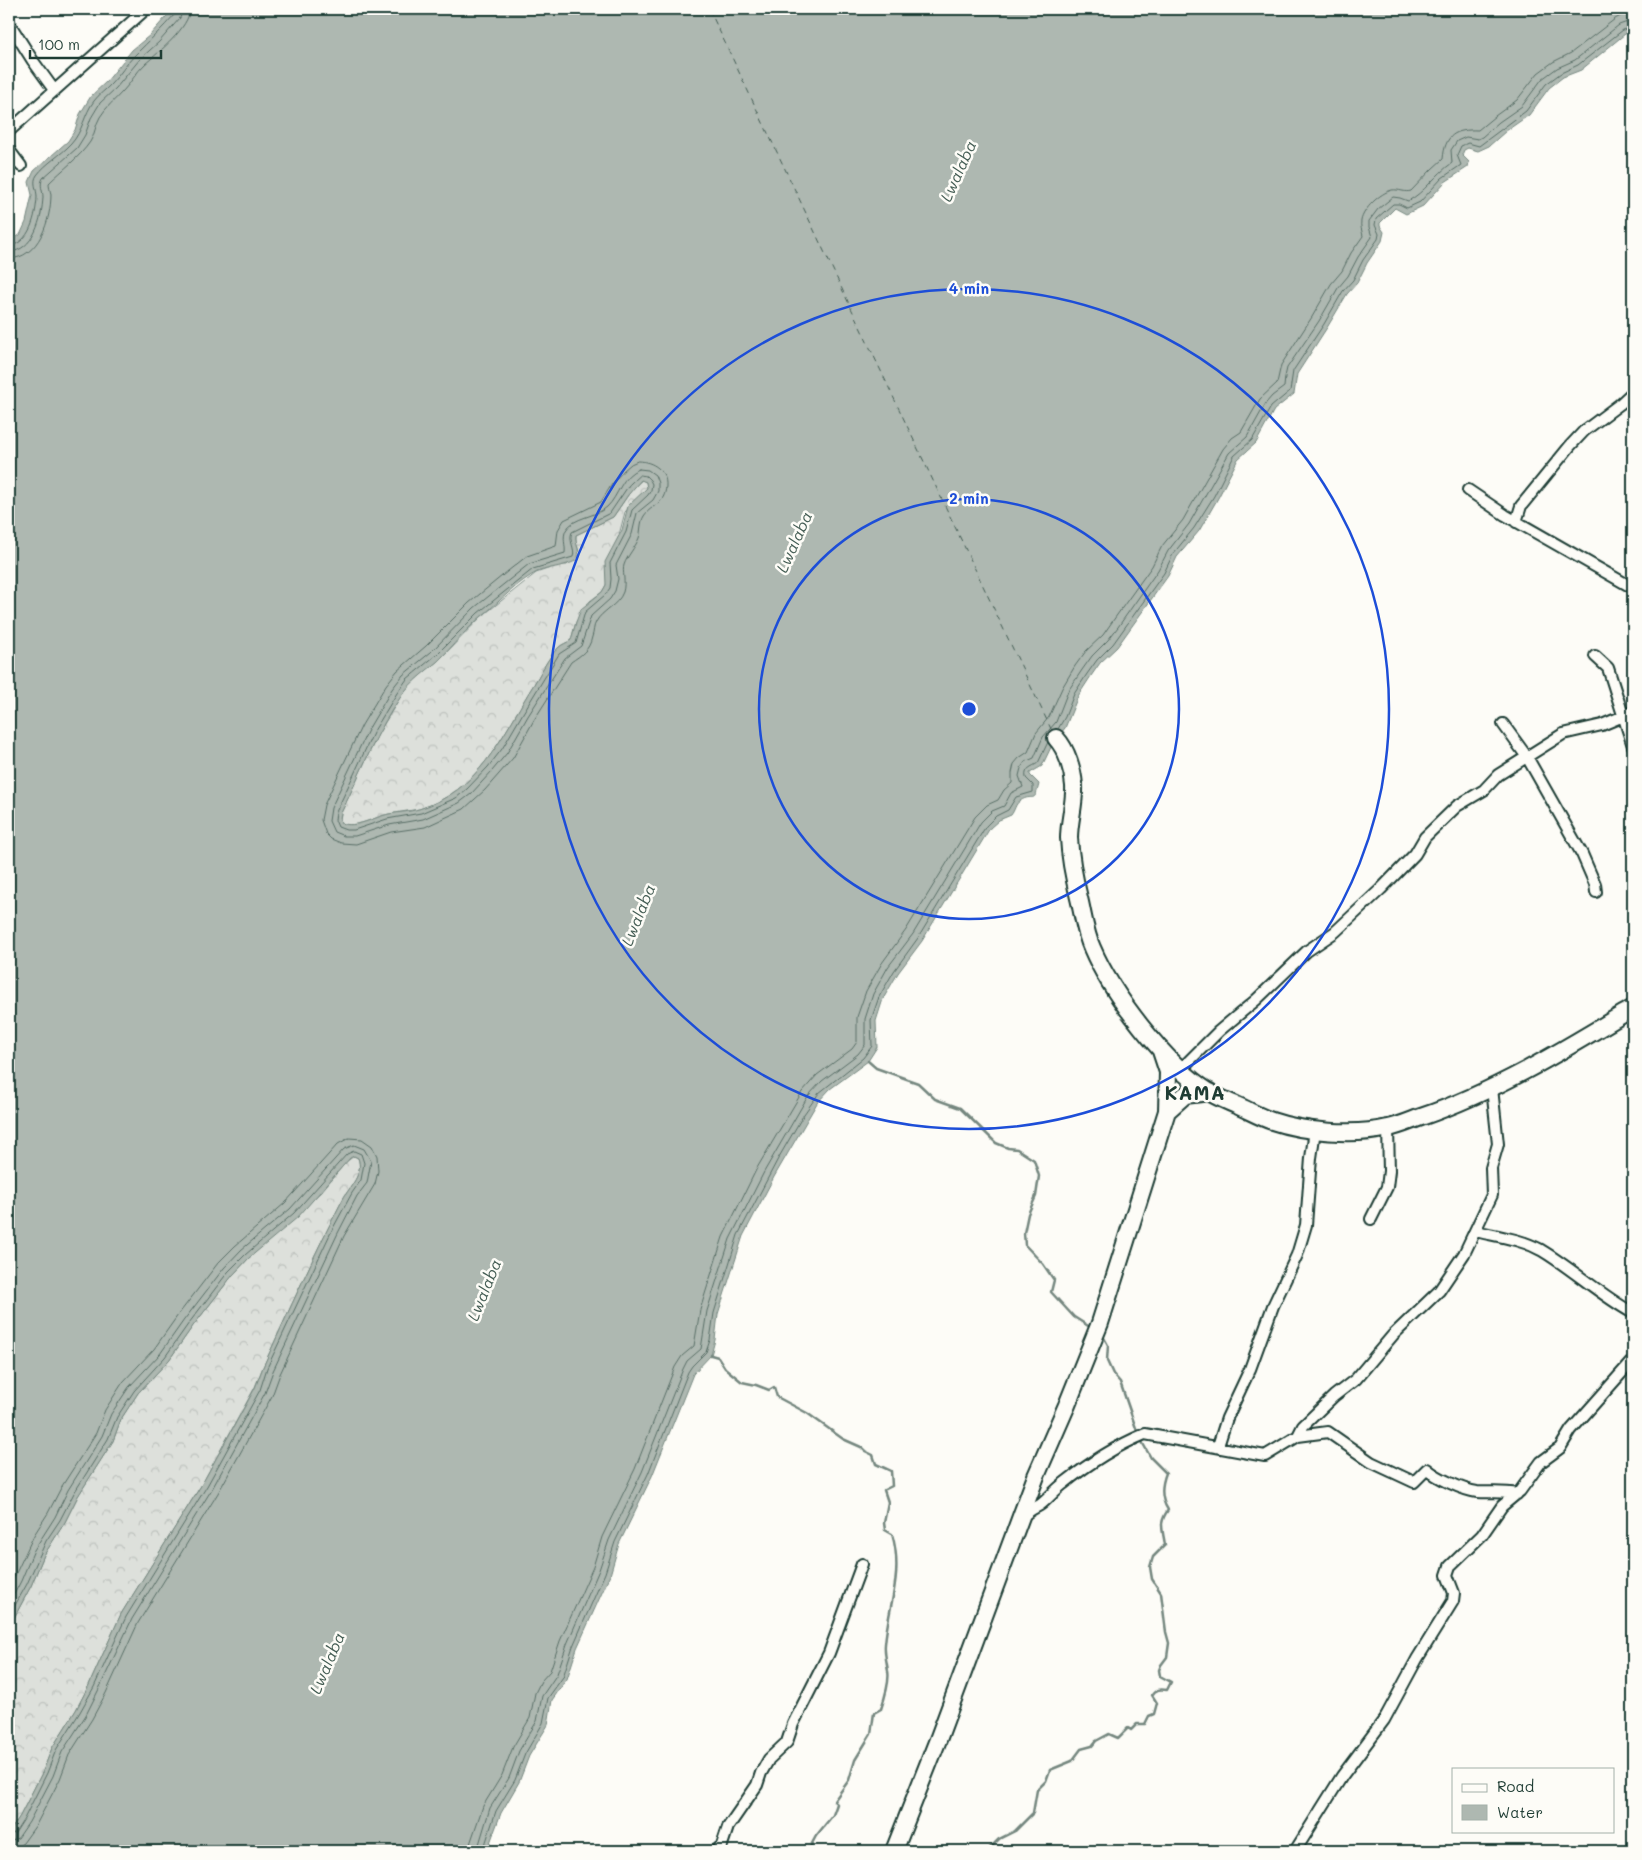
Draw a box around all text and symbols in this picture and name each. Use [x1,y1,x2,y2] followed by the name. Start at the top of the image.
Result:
[30,28,161,60] scale bar
[38,34,80,54] text: 100 m
[935,137,980,205] water label: Lwalaba
[949,278,989,298] text: 4 min
[949,488,989,508] text: 2 min
[771,508,816,576] water label: Lwalaba
[960,700,978,718] centre of rings
[616,881,659,949] water label: Lwalaba
[1164,1079,1226,1105] district label: KAMA
[462,1256,505,1324] water label: Lwalaba
[304,1629,349,1697] water label: Lwalaba
[1452,1768,1614,1832] legend
[1497,1776,1534,1796] text: Road
[1497,1802,1543,1822] text: Water

